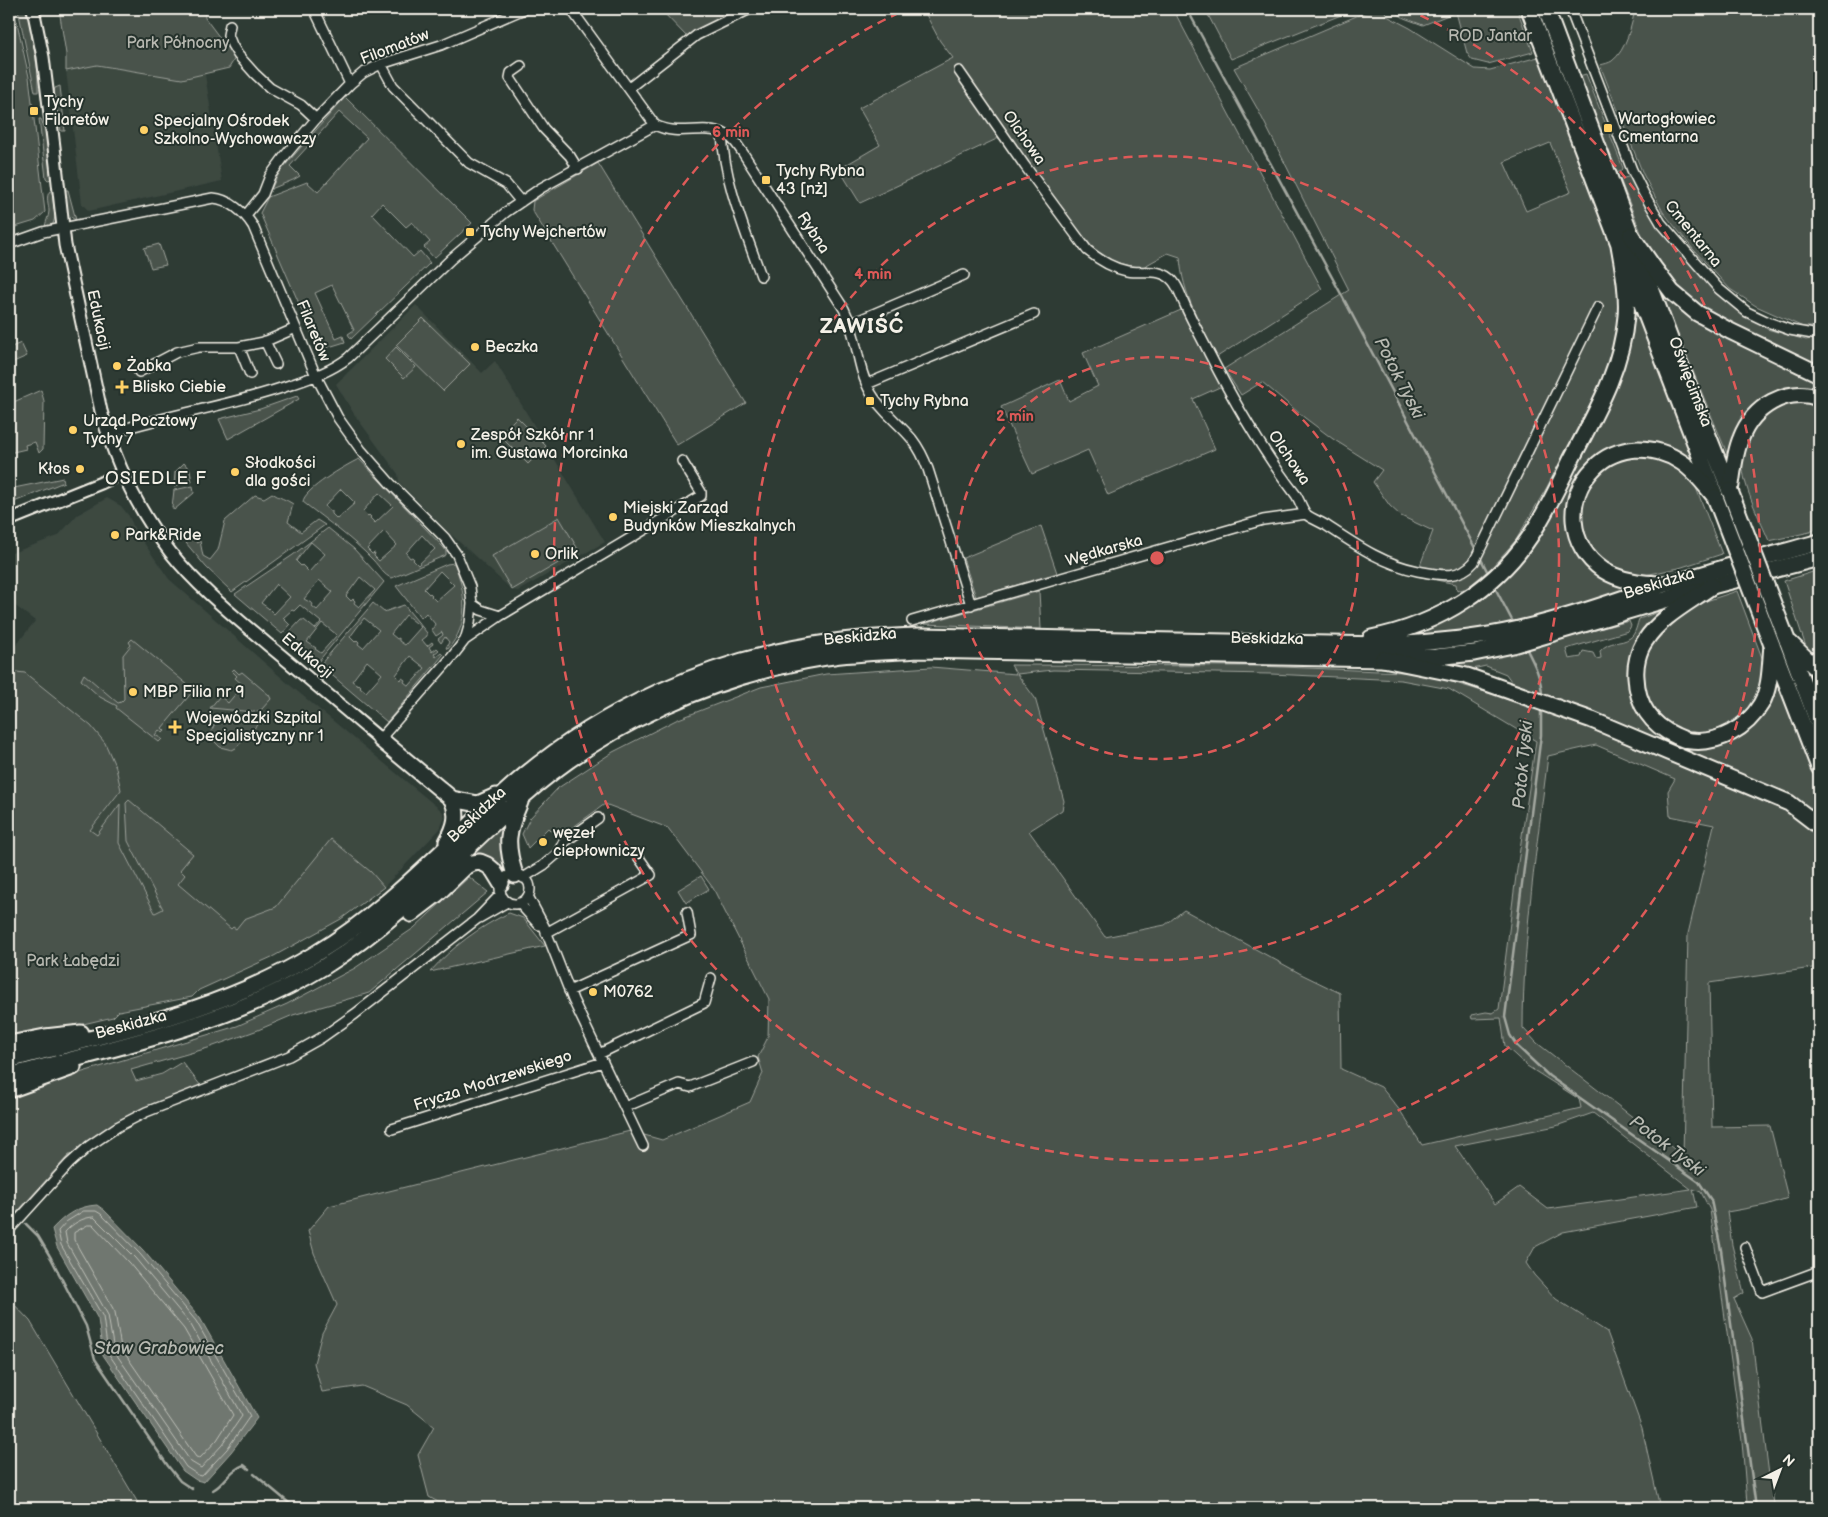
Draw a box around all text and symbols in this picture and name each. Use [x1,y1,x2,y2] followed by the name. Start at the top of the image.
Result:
[358,25,432,69] street label: Filomatów
[1448,27,1532,46] park label: ROD Jantar
[127,34,230,53] park label: Park Północny
[44,93,109,130] place label: Tychy Filaretów
[28,105,40,117] marker: Tychy Filaretów
[999,107,1049,169] street label: Olchowa
[1618,110,1716,147] place label: Wartogłowiec Cmentarna
[154,112,317,149] place label: Specjalny Ośrodek Szkolno-Wychowawczy
[1602,122,1614,134] marker: Wartogłowiec Cmentarna
[712,123,750,142] text: 6 min
[138,124,150,136] marker: Specjalny Ośrodek Szkolno-Wychowawczy
[776,162,865,199] place label: Tychy Rybna 43 [nż]
[760,174,772,186] marker: Tychy Rybna 43 [nż]
[1660,197,1726,271] street label: Cmentarna
[793,209,833,257] street label: Rybna
[480,223,607,242] place label: Tychy Wejchertów
[464,226,476,238] marker: Tychy Wejchertów
[854,265,892,284] text: 4 min
[82,288,114,352] street label: Edukacji
[292,297,335,365] street label: Filaretów
[820,312,904,339] district label: ZAWIŚĆ
[1369,334,1429,423] water label: Potok Tyski
[1664,334,1716,430] street label: Oświęcimska
[485,338,538,357] place label: Beczka
[469,341,481,353] marker: Beczka
[126,355,172,376] place label: Żabka
[111,360,123,372] marker: Żabka
[132,378,227,397] place label: Blisko Ciebie
[116,381,128,393] marker: Blisko Ciebie
[880,392,969,411] place label: Tychy Rybna
[864,395,876,407] marker: Tychy Rybna
[996,407,1034,426] text: 2 min
[83,412,198,449] place label: Urząd Pocztowy Tychy 7
[67,424,79,436] marker: Urząd Pocztowy Tychy 7
[470,426,628,463] place label: Zespół Szkół nr 1 im. Gustawa Morcinka
[1264,427,1314,489] street label: Olchowa
[455,438,467,450] marker: Zespół Szkół nr 1 im. Gustawa Morcinka
[245,454,316,491] place label: Słodkości dla gości
[38,460,70,479] place label: Kłos
[74,463,86,475] marker: Kłos
[229,466,241,478] marker: Słodkości dla gości
[105,468,207,489] district label: OSIEDLE F
[623,499,796,536] place label: Miejski Zarząd Budynków Mieszkalnych
[607,511,619,523] marker: Miejski Zarząd Budynków Mieszkalnych
[125,526,202,545] place label: Park&Ride
[109,529,121,541] marker: Park&Ride
[1063,531,1145,571] street label: Wędkarska
[545,545,578,564] place label: Orlik
[529,548,541,560] marker: Orlik
[1148,549,1166,567] centre of rings
[1621,564,1697,604] street label: Beskidzka
[823,624,897,650] street label: Beskidzka
[277,629,337,683] street label: Edukacji
[1230,629,1304,649] street label: Beskidzka
[143,683,245,702] place label: MBP Filia nr 9
[127,686,139,698] marker: MBP Filia nr 9
[186,709,324,746] place label: Wojewódzki Szpital Specjalistyczny nr 1
[1509,719,1537,810] water label: Potok Tyski
[168,720,182,734] marker: Wojewódzki Szpital Specjalistyczny nr 1
[444,783,510,847] street label: Beskidzka
[553,824,646,861] place label: węzeł ciepłowniczy
[537,836,549,848] marker: węzeł ciepłowniczy
[26,952,120,971] park label: Park Łabędzi
[603,983,654,1002] place label: M0762
[587,986,599,998] marker: M0762
[93,1006,169,1044] street label: Beskidzka
[411,1046,575,1116] street label: Frycza Modrzewskiego
[1625,1111,1710,1182] water label: Potok Tyski
[94,1338,225,1359] water label: Staw Grabowiec
[1756,1444,1806,1494] north arrow
[1779,1451,1798,1471] text: N

